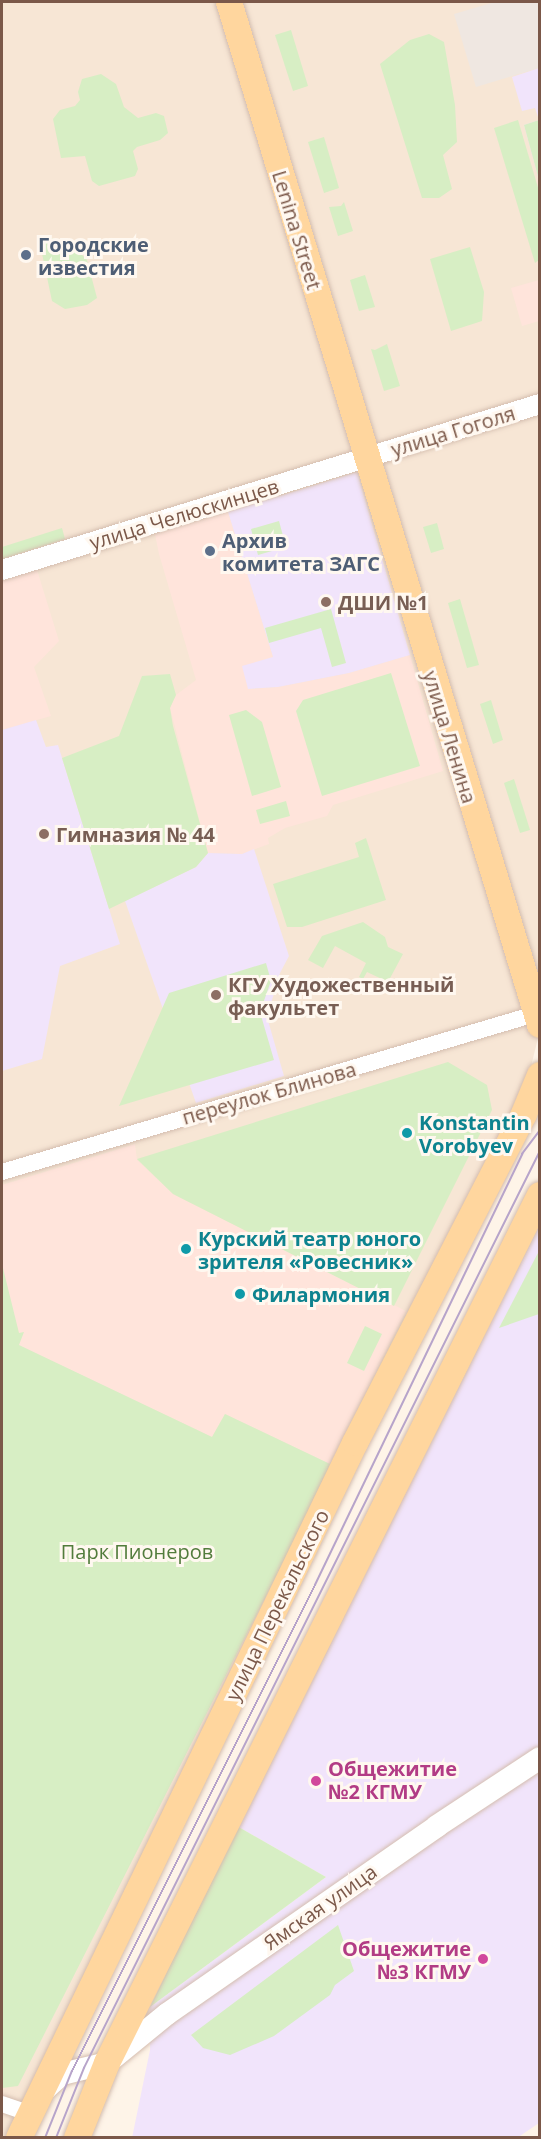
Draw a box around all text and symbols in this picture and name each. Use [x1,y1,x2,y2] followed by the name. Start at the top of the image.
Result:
[267,167,327,293] street label: Lenina Street
[38,232,149,279] place label: Городские известия
[19,248,33,262] marker: Городские известия
[388,401,518,461] street label: улица Гоголя
[86,474,282,554] street label: улица Челюскинцев
[222,528,380,575] place label: Архив комитета ЗАГС
[203,544,217,558] marker: Архив комитета ЗАГС
[338,590,428,614] place label: ДШИ №1
[319,595,333,609] marker: ДШИ №1
[418,668,482,806] street label: улица Ленина
[56,822,215,846] place label: Гимназия № 44
[37,827,51,841] marker: Гимназия № 44
[228,972,454,1019] place label: КГУ Художественный факультет
[209,988,223,1002] marker: КГУ Художественный факультет
[179,1057,359,1129] street label: переулок Блинова
[419,1110,530,1157] place label: Konstantin Vorobyev
[400,1126,414,1140] marker: Konstantin Vorobyev
[198,1226,421,1273] place label: Курский театр юного зрителя «Ровесник»
[179,1242,193,1256] marker: Курский театр юного зрителя «Ровесник»
[252,1282,390,1306] place label: Филармония
[233,1287,247,1301] marker: Филармония
[220,1506,334,1704] street label: улица Перекальского
[61,1539,213,1563] park label: Парк Пионеров
[328,1757,457,1804] place label: Общежитие №2 КГМУ
[309,1774,323,1788] marker: Общежитие №2 КГМУ
[259,1859,381,1955] street label: Ямская улица
[342,1936,471,1983] place label: Общежитие №3 КГМУ
[476,1952,490,1966] marker: Общежитие №3 КГМУ

